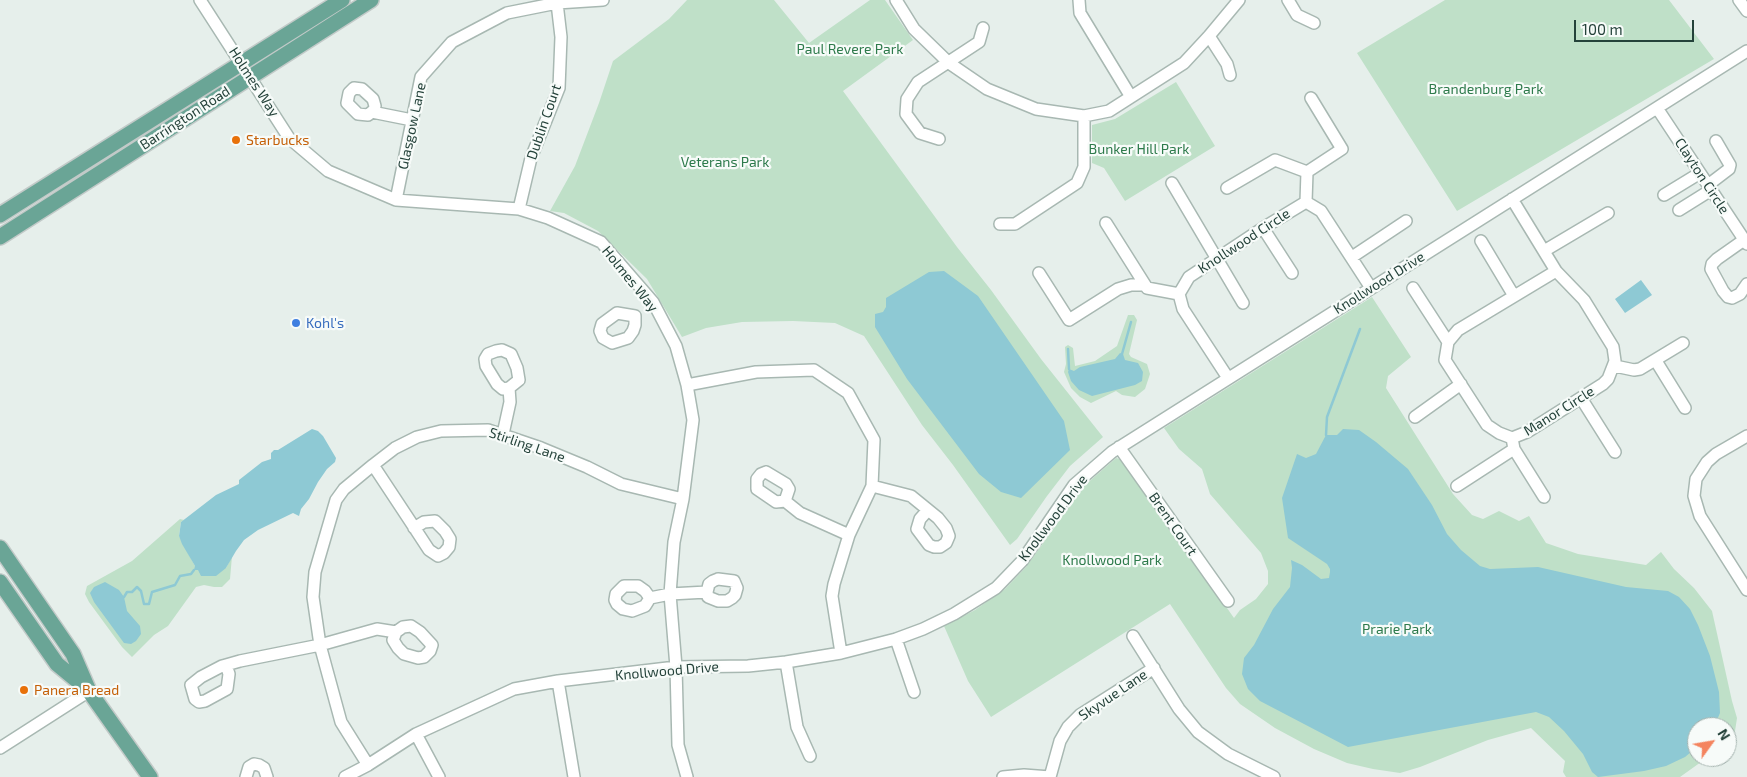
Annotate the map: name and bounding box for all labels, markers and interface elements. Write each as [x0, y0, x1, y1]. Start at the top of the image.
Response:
scale bar [1577, 10, 1697, 42]
text: 100 m [1582, 20, 1623, 38]
park label: Paul Revere Park [797, 41, 903, 57]
street label: Holmes Way [225, 44, 283, 120]
street label: Glasgow Lane [395, 81, 429, 171]
park label: Brandenburg Park [1429, 81, 1543, 97]
street label: Dublin Court [523, 82, 565, 162]
street label: Barrington Road [137, 83, 233, 153]
place label: Starbucks [246, 132, 309, 148]
marker: Starbucks [230, 134, 242, 146]
street label: Clayton Circle [1671, 135, 1733, 217]
park label: Bunker Hill Park [1089, 141, 1189, 157]
park label: Veterans Park [681, 154, 769, 170]
street label: Knollwood Circle [1195, 205, 1293, 277]
street label: Holmes Way [598, 243, 662, 315]
street label: Knollwood Drive [1330, 248, 1428, 318]
place label: Kohl's [306, 315, 344, 331]
marker: Kohl's [290, 317, 302, 329]
street label: Manor Circle [1521, 383, 1597, 439]
street label: Stirling Lane [487, 424, 567, 466]
street label: Knollwood Drive [1015, 471, 1091, 565]
street label: Brent Court [1145, 489, 1201, 559]
park label: Knollwood Park [1062, 552, 1162, 568]
park label: Prarie Park [1362, 621, 1432, 637]
street label: Knollwood Drive [614, 658, 720, 684]
street label: Skyvue Lane [1076, 666, 1150, 724]
place label: Panera Bread [34, 682, 119, 698]
marker: Panera Bread [18, 684, 30, 696]
north arrow [1687, 717, 1737, 767]
text: N [1714, 726, 1734, 743]

